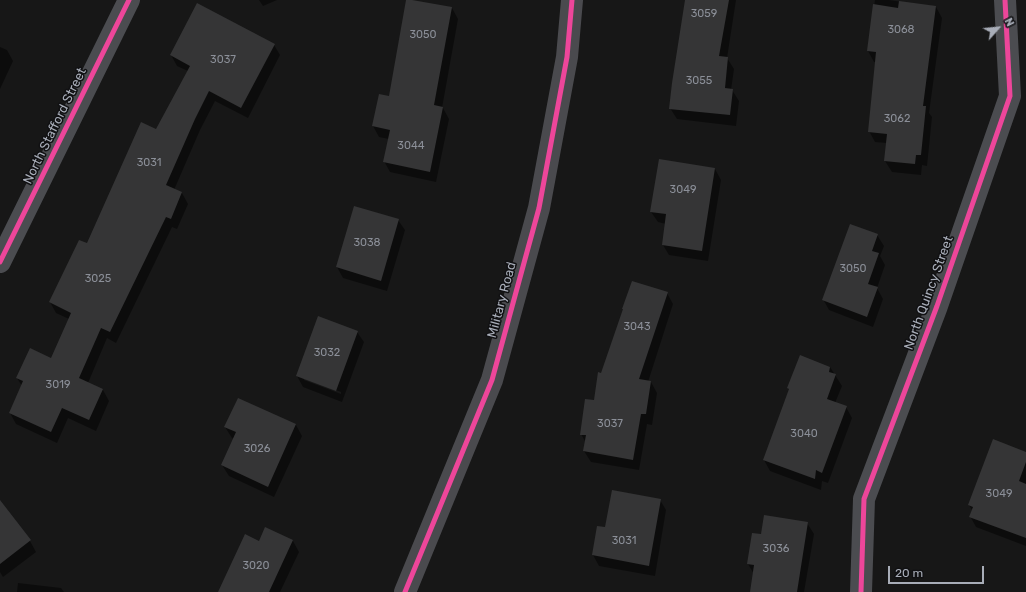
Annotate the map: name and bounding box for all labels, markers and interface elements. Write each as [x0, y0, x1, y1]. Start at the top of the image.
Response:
house number: 3059 [691, 7, 717, 21]
north arrow [978, 8, 1018, 48]
text: N [1002, 16, 1017, 29]
house number: 3068 [887, 23, 915, 37]
house number: 3050 [409, 28, 437, 42]
house number: 3037 [210, 53, 236, 67]
street label: North Stafford Street [20, 65, 90, 187]
house number: 3055 [686, 74, 712, 88]
house number: 3062 [884, 112, 910, 126]
house number: 3044 [397, 139, 425, 153]
house number: 3031 [137, 156, 161, 170]
house number: 3049 [670, 183, 696, 197]
street label: North Quincy Street [901, 234, 957, 352]
house number: 3038 [353, 236, 381, 250]
street label: Military Road [484, 260, 520, 340]
house number: 3050 [839, 262, 867, 276]
house number: 3025 [85, 272, 111, 286]
house number: 3043 [623, 320, 651, 334]
house number: 3032 [314, 346, 340, 360]
house number: 3019 [46, 378, 70, 392]
house number: 3037 [597, 417, 623, 431]
house number: 3040 [790, 427, 818, 441]
house number: 3026 [244, 442, 270, 456]
house number: 3049 [986, 487, 1012, 501]
house number: 3031 [612, 534, 636, 548]
house number: 3036 [763, 542, 789, 556]
scale bar [890, 558, 986, 584]
house number: 3020 [242, 559, 270, 573]
text: 20 m [895, 566, 923, 580]

